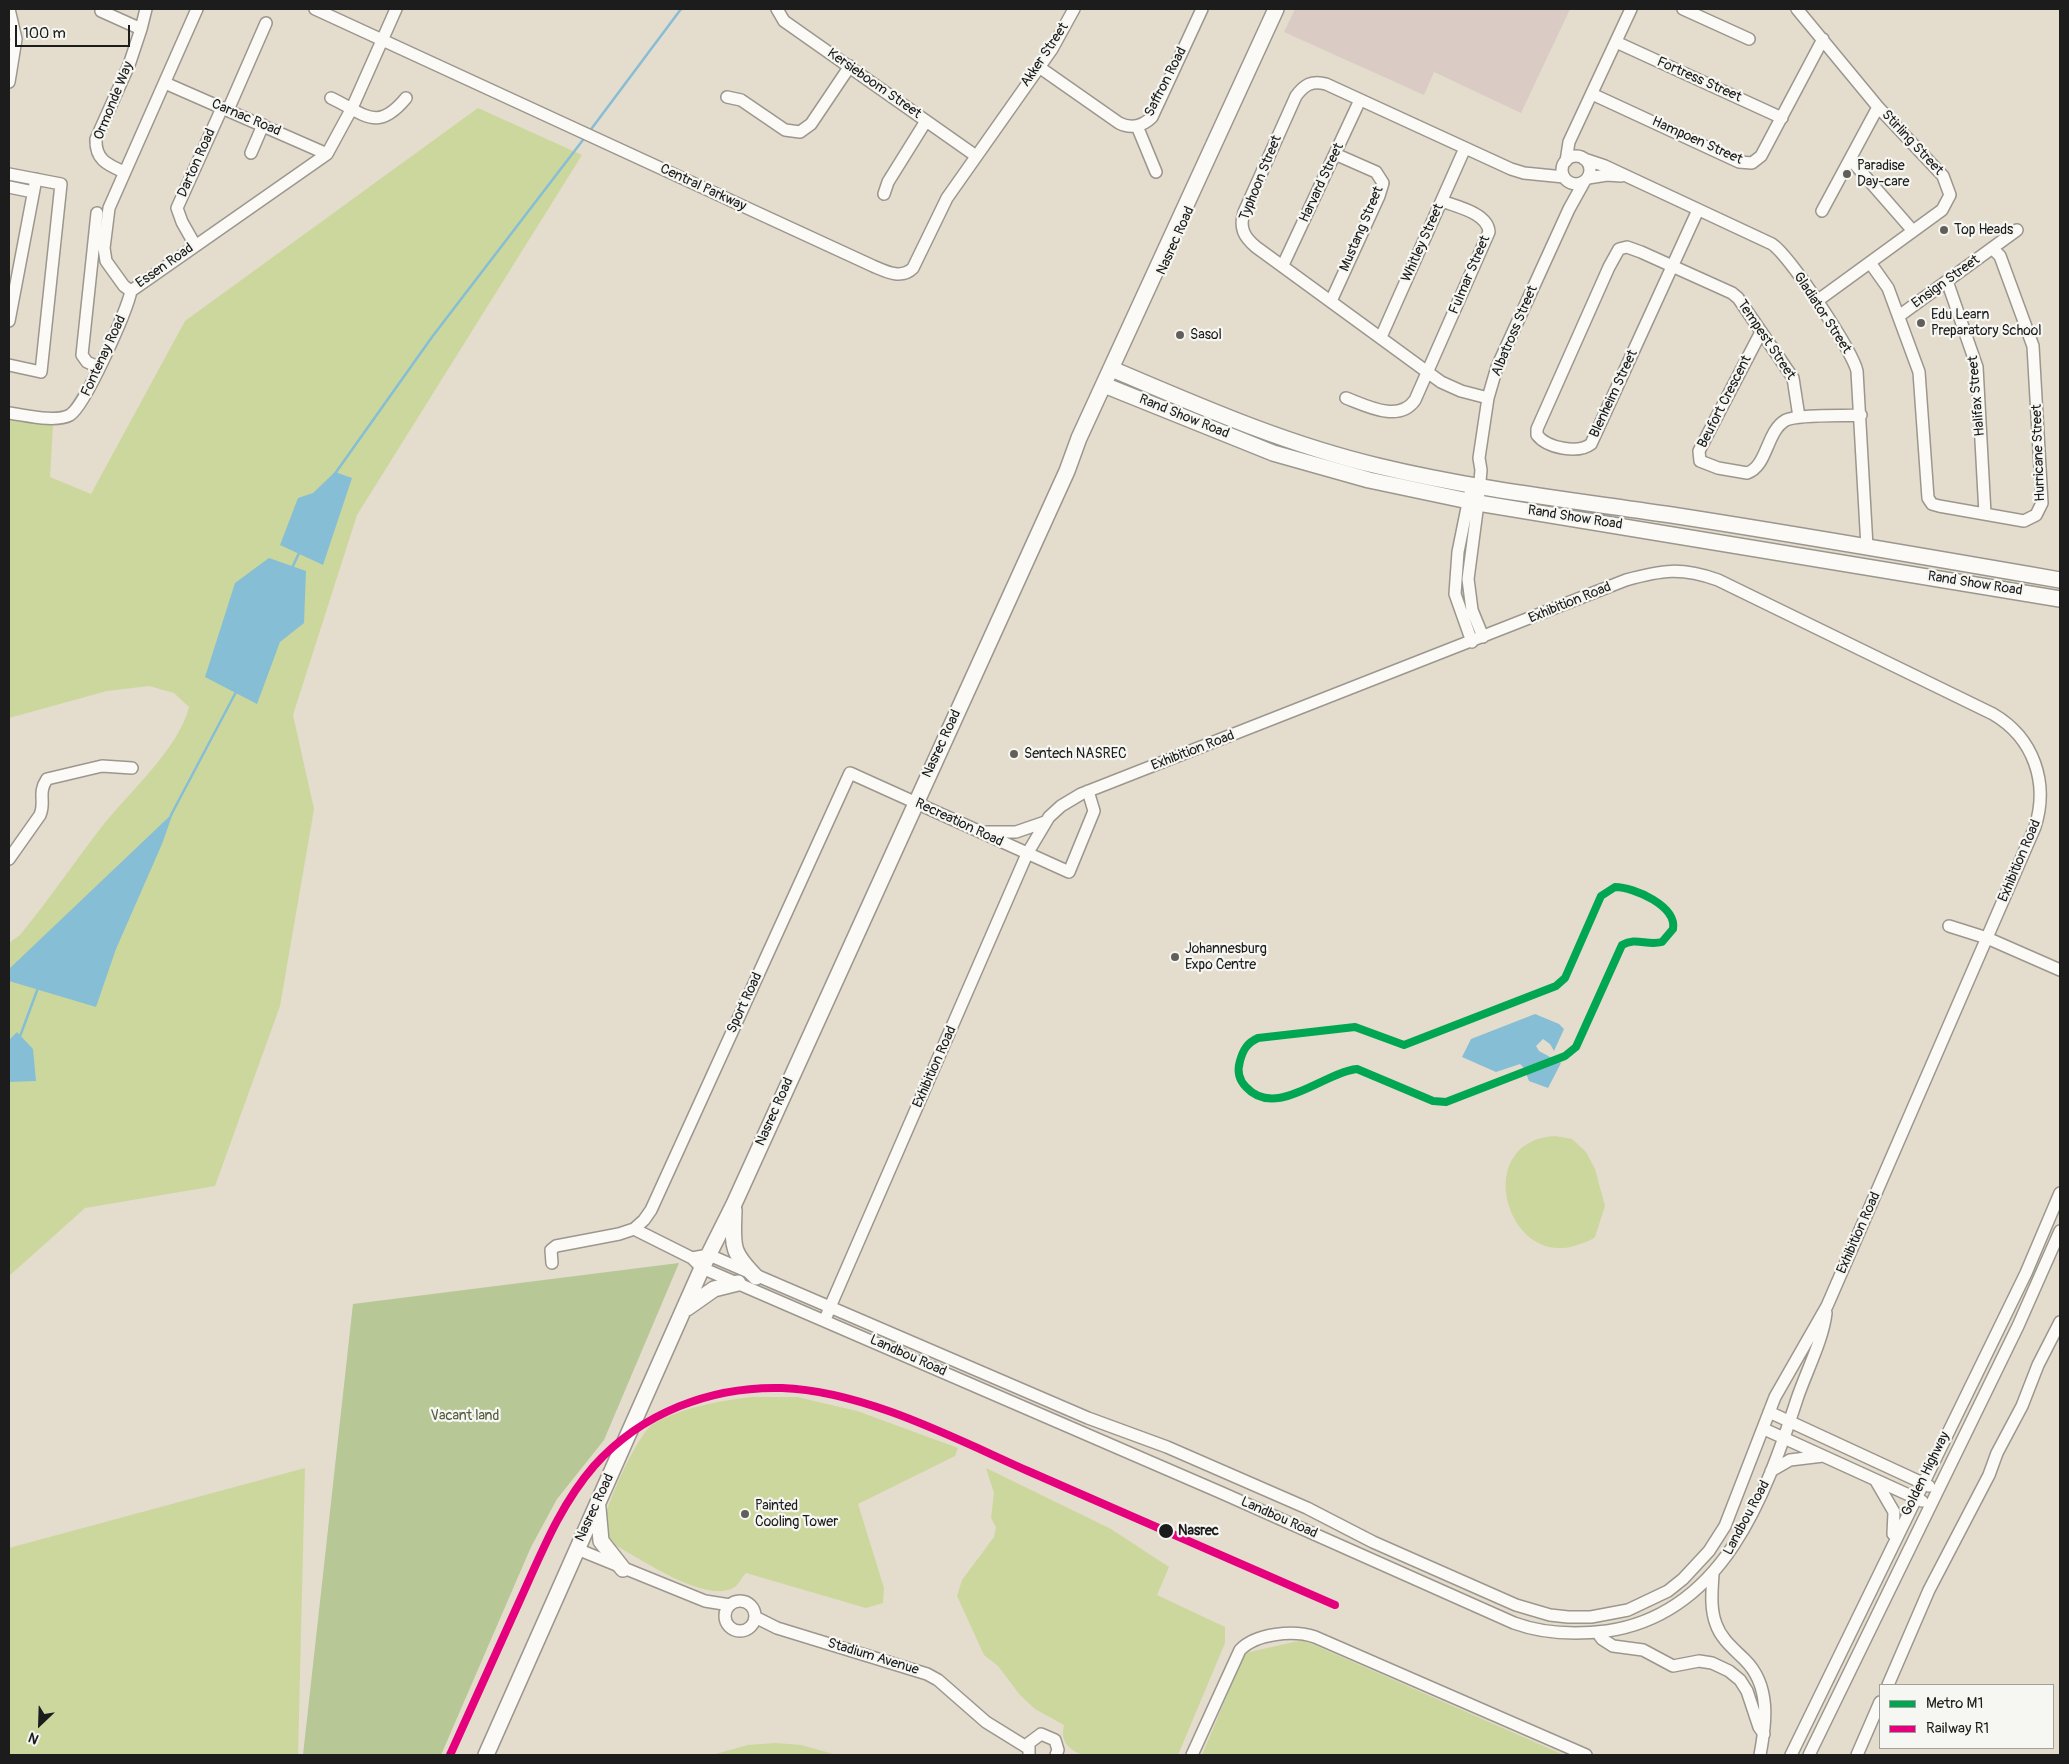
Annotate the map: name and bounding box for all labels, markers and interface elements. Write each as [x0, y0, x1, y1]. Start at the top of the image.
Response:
scale bar [18, 15, 132, 47]
street label: Akker Street [1017, 20, 1073, 90]
text: 100 m [23, 24, 66, 43]
street label: Saffron Road [1141, 44, 1191, 120]
street label: Kersieboom Street [824, 45, 924, 123]
street label: Fortress Street [1654, 54, 1744, 106]
street label: Ormonde Way [91, 59, 137, 143]
street label: Carnac Road [209, 96, 283, 140]
street label: Stirling Street [1878, 107, 1946, 179]
street label: Hampoen Street [1649, 114, 1745, 168]
street label: Darton Road [174, 126, 220, 200]
street label: Typhoon Street [1236, 133, 1286, 223]
street label: Harvard Street [1296, 141, 1348, 225]
place label: Paradise Day-care [1857, 158, 1909, 190]
street label: Central Parkway [657, 161, 749, 215]
marker: Paradise Day-care [1841, 168, 1853, 180]
street label: Mustang Street [1336, 184, 1388, 274]
street label: Whitley Street [1398, 201, 1448, 285]
street label: Nasrec Road [1153, 204, 1199, 278]
place label: Top Heads [1954, 222, 2013, 238]
marker: Top Heads [1938, 224, 1950, 236]
street label: Fulmar Street [1446, 233, 1494, 317]
street label: Essen Road [133, 240, 197, 292]
street label: Ensign Street [1909, 252, 1983, 312]
street label: Gladiator Street [1789, 269, 1855, 357]
street label: Albatross Street [1488, 283, 1542, 379]
street label: Tempest Street [1733, 297, 1799, 383]
place label: Edu Learn Preparatory School [1931, 307, 2042, 340]
street label: Fontenay Road [78, 313, 130, 399]
marker: Edu Learn Preparatory School [1915, 317, 1927, 329]
place label: Sasol [1190, 327, 1222, 343]
marker: Sasol [1174, 329, 1186, 341]
street label: Blenheim Street [1586, 347, 1642, 441]
street label: Beufort Crescent [1694, 353, 1756, 451]
street label: Halifax Street [1965, 355, 1989, 437]
street label: Rand Show Road [1137, 391, 1231, 443]
street label: Hurricane Street [2029, 404, 2049, 502]
street label: Rand Show Road [1526, 502, 1624, 534]
street label: Rand Show Road [1926, 568, 2024, 600]
street label: Exhibition Road [1526, 579, 1614, 627]
street label: Nasrec Road [919, 707, 965, 781]
street label: Exhibition Road [1149, 727, 1237, 775]
place label: Sentech NASREC [1024, 746, 1127, 762]
marker: Sentech NASREC [1008, 748, 1020, 760]
street label: Recreation Road [912, 795, 1006, 851]
street label: Exhibition Road [1995, 817, 2045, 905]
place label: Johannesburg Expo Centre [1185, 941, 1267, 974]
marker: Johannesburg Expo Centre [1169, 951, 1181, 963]
street label: Sport Road [724, 970, 766, 1036]
street label: Exhibition Road [910, 1024, 960, 1110]
street label: Nasrec Road [752, 1075, 798, 1149]
street label: Exhibition Road [1834, 1190, 1884, 1276]
street label: Landbou Road [867, 1332, 949, 1380]
park label: Vacant land [431, 1408, 499, 1424]
street label: Golden Highway [1898, 1429, 1954, 1519]
street label: Nasrec Road [572, 1471, 618, 1545]
street label: Landbou Road [1720, 1478, 1774, 1558]
street label: Landbou Road [1238, 1494, 1320, 1542]
place label: Painted Cooling Tower [755, 1498, 838, 1530]
marker: Painted Cooling Tower [739, 1508, 751, 1520]
marker: Nasrec [1157, 1522, 1175, 1540]
place label: Nasrec [1178, 1523, 1219, 1539]
street label: Stadium Avenue [825, 1635, 921, 1679]
legend [1879, 1684, 2054, 1749]
text: Metro M1 [1926, 1694, 1983, 1713]
north arrow [15, 1699, 65, 1749]
text: Railway R1 [1926, 1719, 1989, 1738]
text: N [26, 1728, 41, 1748]

